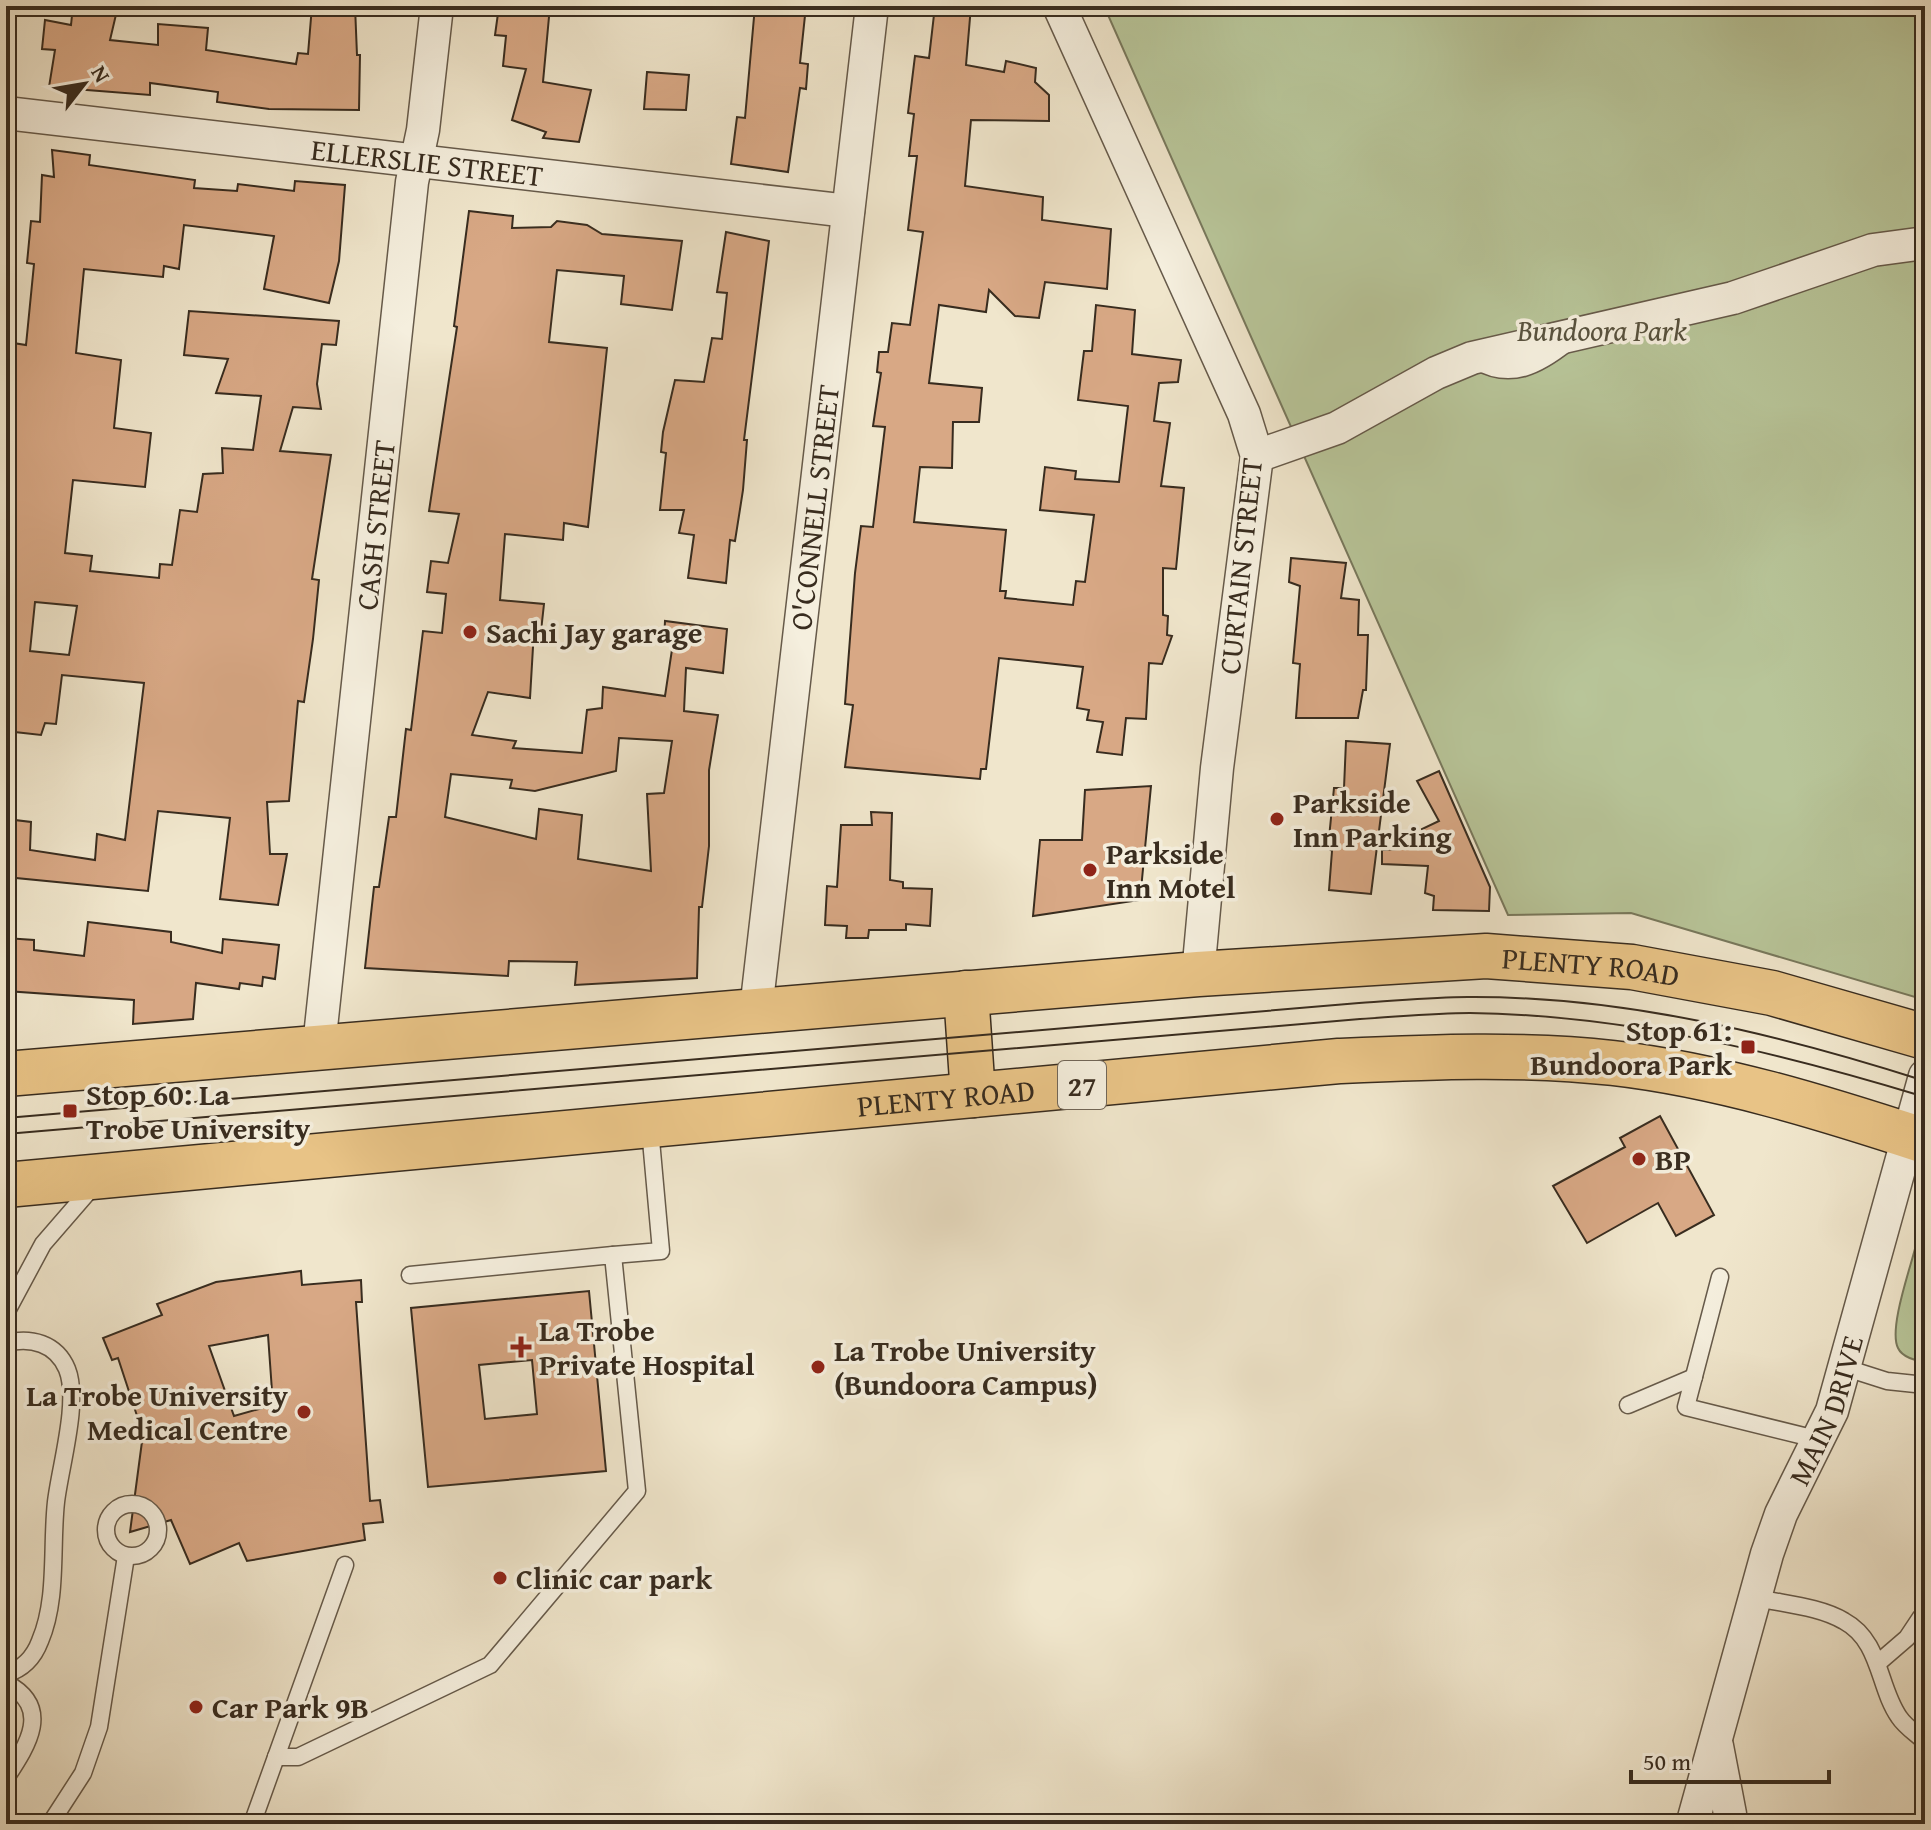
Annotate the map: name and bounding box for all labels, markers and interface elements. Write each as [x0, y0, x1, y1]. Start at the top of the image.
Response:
north arrow [44, 44, 124, 124]
text: N [84, 59, 119, 88]
street label: ELLERSLIE STREET [309, 127, 546, 197]
park label: Bundoora Park [1516, 308, 1687, 352]
street label: O'CONNELL STREET [778, 382, 850, 632]
street label: CASH STREET [344, 438, 406, 612]
street label: CURTAIN STREET [1207, 455, 1273, 676]
place label: Sachi Jay garage [486, 610, 702, 654]
marker: Sachi Jay garage [461, 623, 479, 641]
place label: Parkside Inn Parking [1293, 780, 1452, 858]
marker: Parkside Inn Parking [1268, 810, 1286, 828]
place label: Parkside Inn Motel [1106, 831, 1235, 909]
marker: Parkside Inn Motel [1081, 861, 1099, 879]
street label: PLENTY ROAD [1500, 935, 1683, 997]
place label: Stop 61: Bundoora Park [1530, 1008, 1733, 1086]
marker: Stop 61: Bundoora Park [1739, 1038, 1757, 1056]
road number: 27 [1058, 1061, 1106, 1109]
street label: PLENTY ROAD [855, 1067, 1037, 1128]
place label: Stop 60: La Trobe University [86, 1072, 311, 1150]
marker: Stop 60: La Trobe University [61, 1102, 79, 1120]
place label: BP [1655, 1137, 1691, 1181]
marker: BP [1630, 1150, 1648, 1168]
place label: La Trobe Private Hospital [539, 1308, 754, 1386]
place label: La Trobe University (Bundoora Campus) [834, 1328, 1098, 1406]
street label: MAIN DRIVE [1777, 1330, 1874, 1493]
marker: La Trobe Private Hospital [510, 1336, 532, 1358]
marker: La Trobe University (Bundoora Campus) [809, 1358, 827, 1376]
place label: La Trobe University Medical Centre [26, 1373, 289, 1451]
marker: La Trobe University Medical Centre [295, 1403, 313, 1421]
place label: Clinic car park [516, 1556, 713, 1600]
marker: Clinic car park [491, 1569, 509, 1587]
place label: Car Park 9B [212, 1685, 369, 1729]
marker: Car Park 9B [187, 1698, 205, 1716]
scale bar [1631, 1734, 1829, 1784]
text: 50 m [1643, 1744, 1691, 1779]

